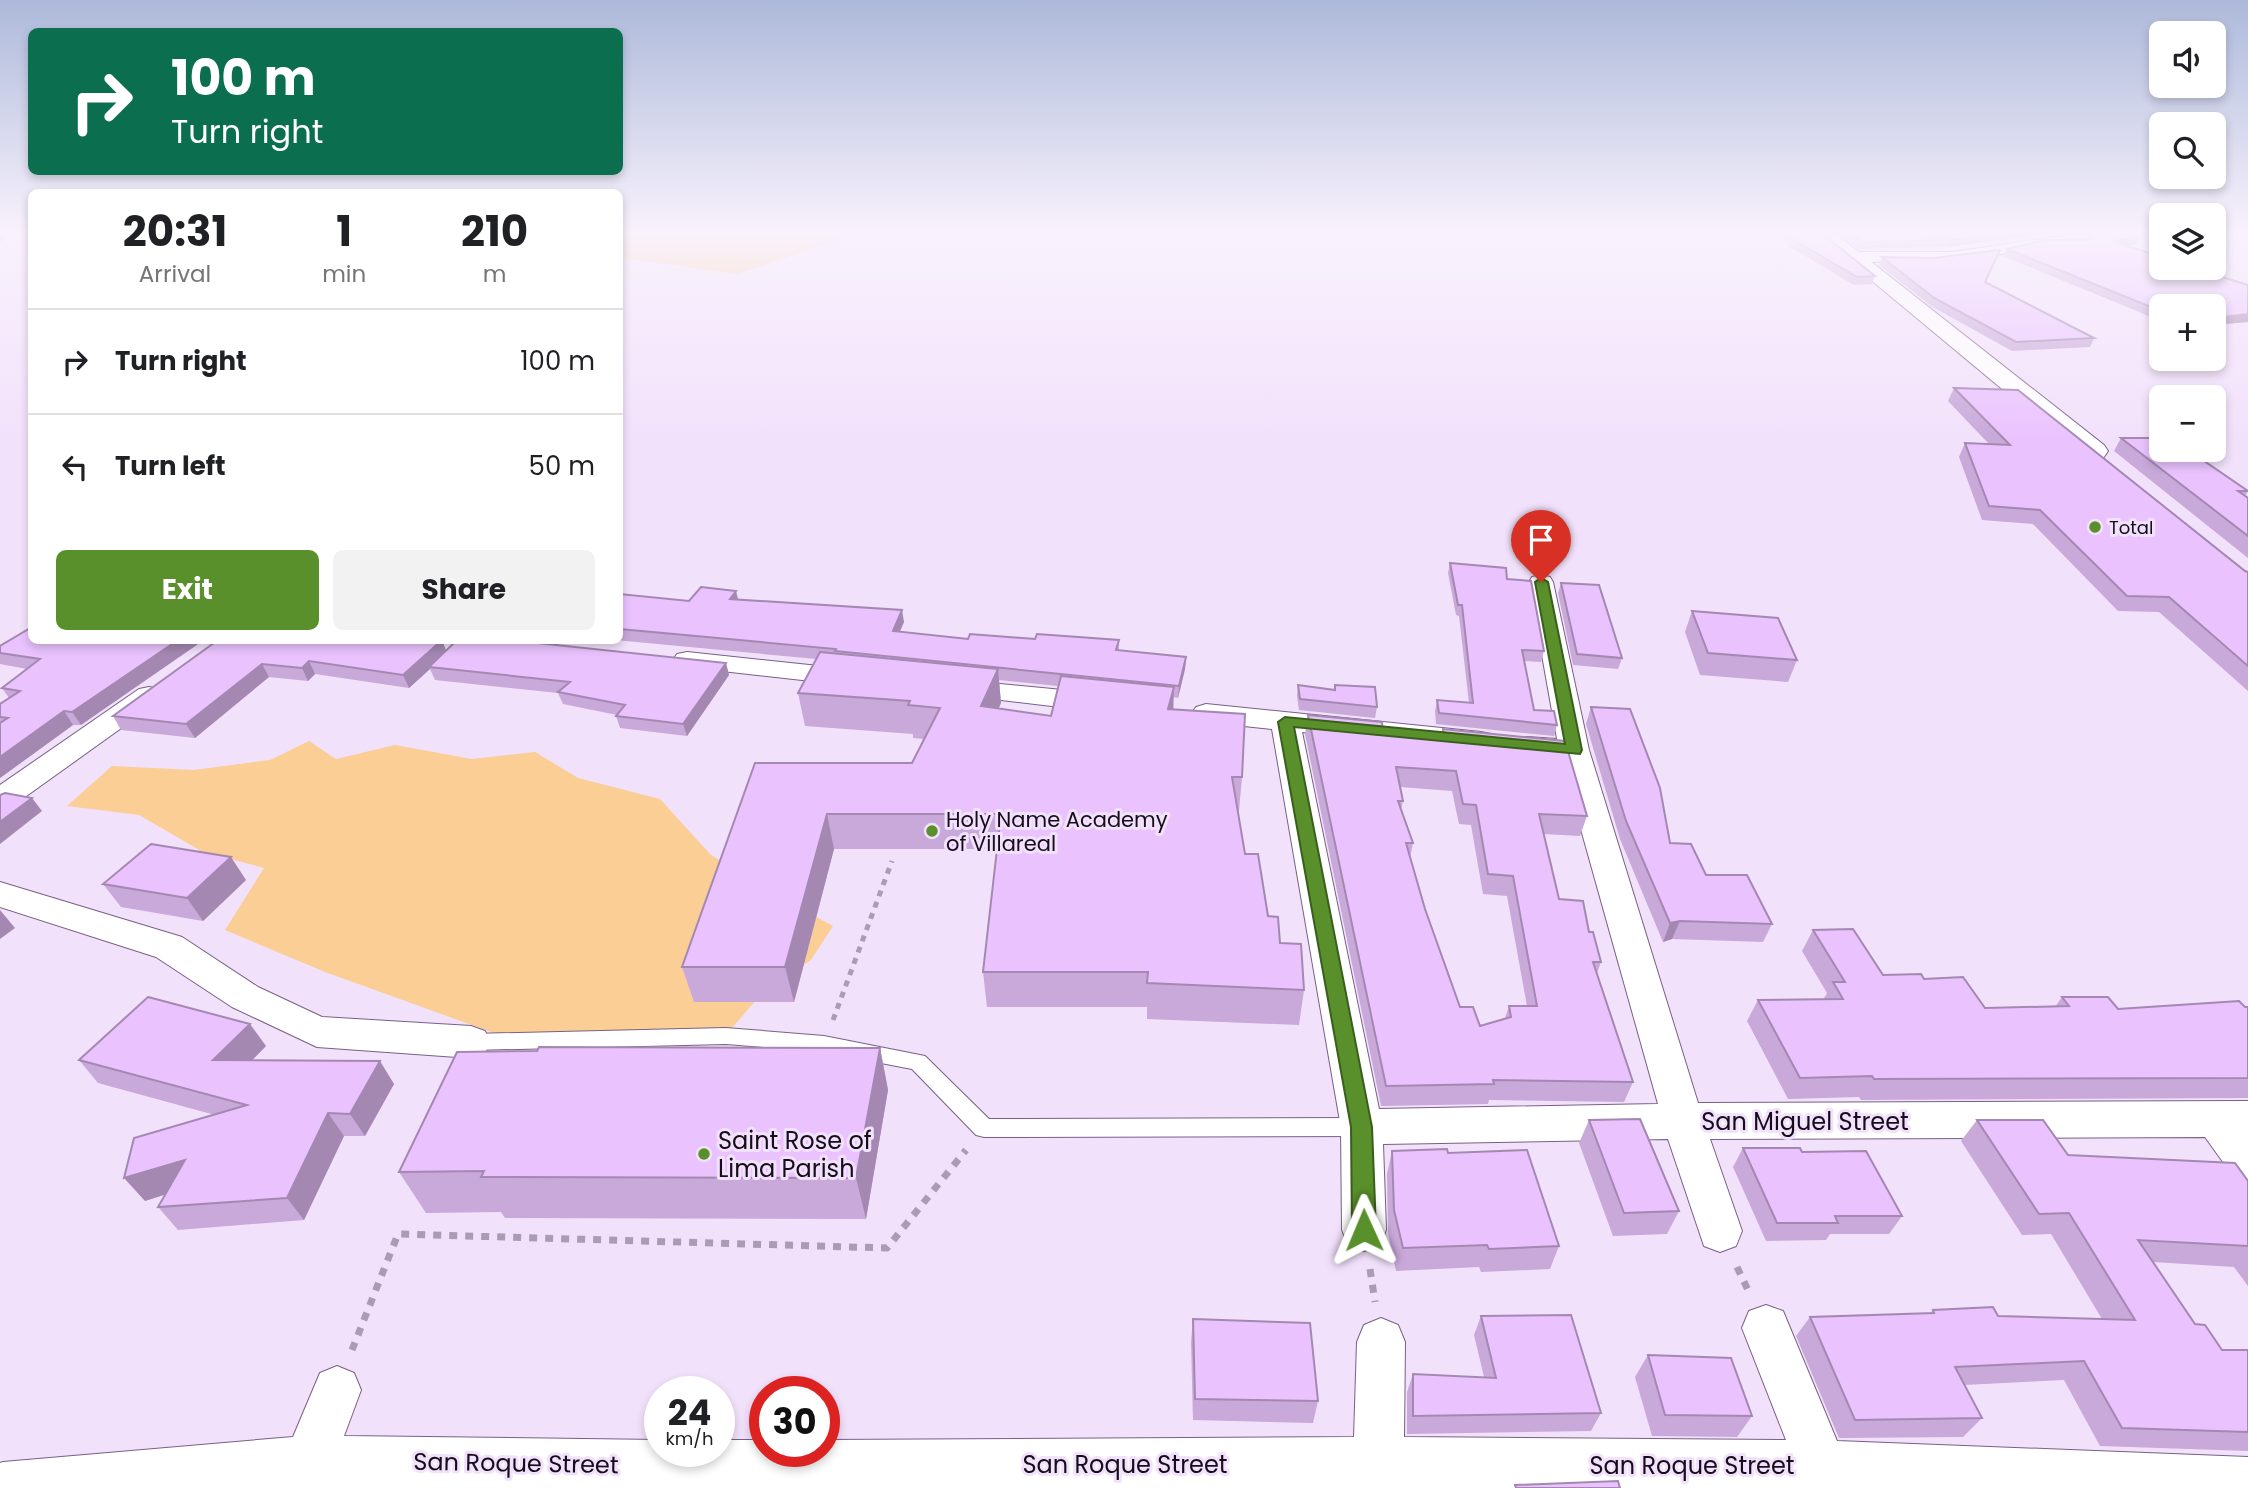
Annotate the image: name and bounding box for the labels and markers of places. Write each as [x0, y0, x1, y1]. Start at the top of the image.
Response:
pin [1511, 510, 1571, 582]
place label: Total [2109, 515, 2153, 540]
marker: Total [2087, 519, 2103, 535]
place label: Holy Name Academy of Villareal [946, 805, 1168, 858]
marker: Holy Name Academy of Villareal [924, 823, 940, 839]
place label: Saint Rose of Lima Parish [718, 1124, 872, 1185]
marker: Saint Rose of Lima Parish [696, 1146, 712, 1162]

